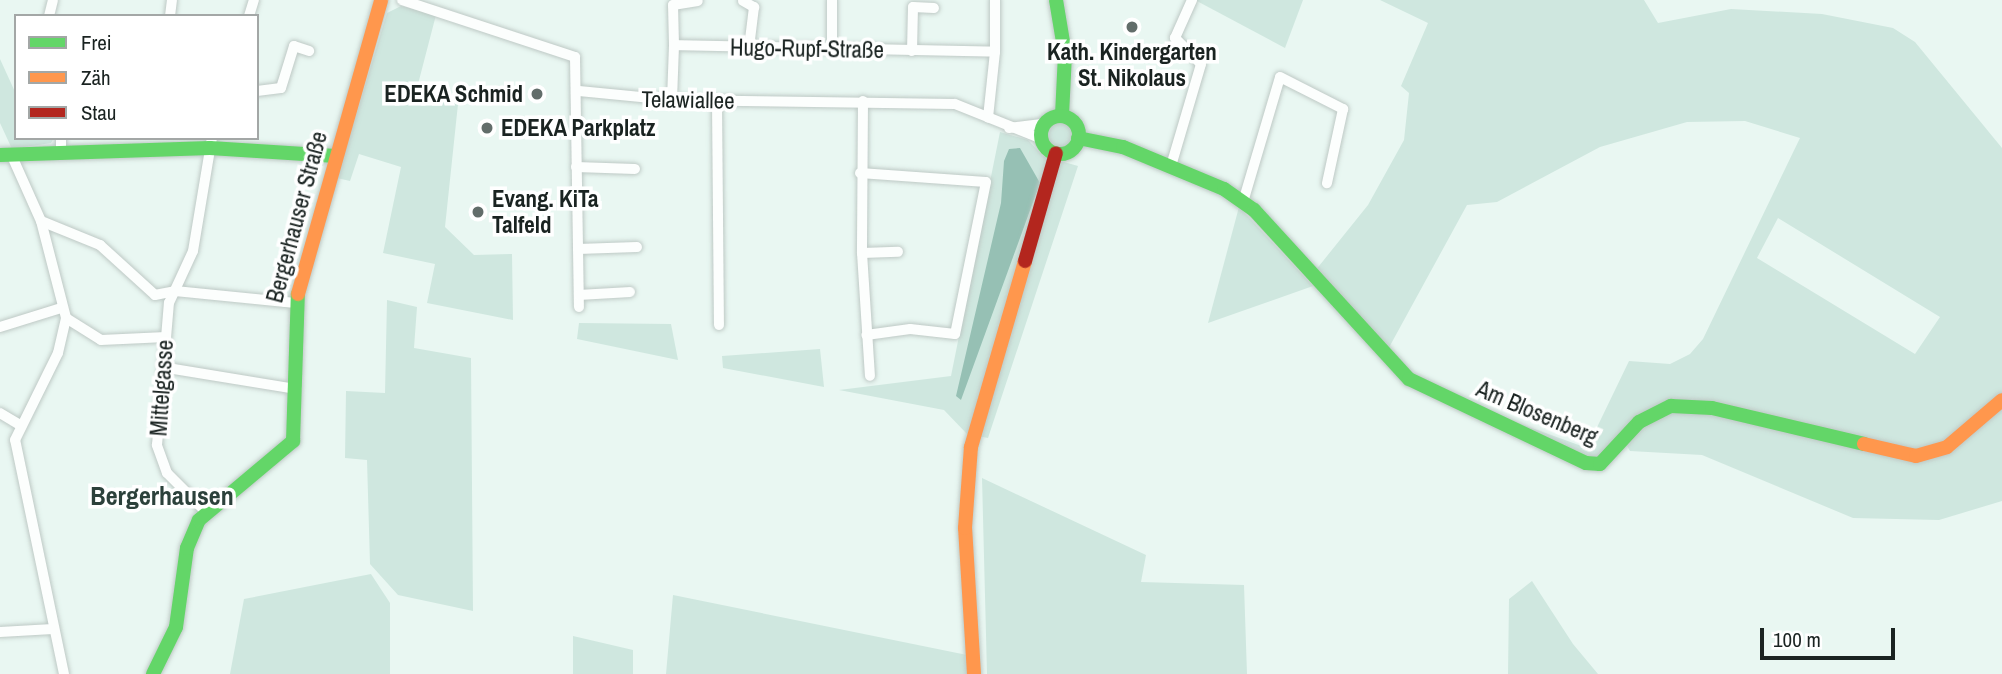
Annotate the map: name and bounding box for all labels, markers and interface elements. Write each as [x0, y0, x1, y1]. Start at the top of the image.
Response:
legend [14, 14, 259, 140]
marker: Kath. Kindergarten St. Nikolaus [1124, 19, 1140, 35]
text: Frei [81, 28, 112, 57]
street label: Hugo-Rupf-Straße [730, 34, 884, 64]
place label: Kath. Kindergarten St. Nikolaus [1047, 38, 1217, 92]
text: Zäh [81, 63, 111, 92]
place label: EDEKA Schmid [384, 80, 523, 108]
street label: Telawiallee [641, 85, 735, 115]
marker: EDEKA Schmid [529, 86, 545, 102]
text: Stau [81, 98, 116, 127]
place label: EDEKA Parkplatz [501, 114, 656, 142]
marker: EDEKA Parkplatz [479, 120, 495, 136]
street label: Bergerhauser Straße [261, 128, 333, 306]
place label: Evang. KiTa Talfeld [492, 185, 599, 239]
marker: Evang. KiTa Talfeld [470, 204, 486, 220]
street label: Mittelgasse [145, 339, 179, 437]
street label: Am Blosenberg [1472, 375, 1602, 451]
district label: Bergerhausen [90, 480, 234, 512]
scale bar [1764, 614, 1899, 658]
text: 100 m [1773, 625, 1821, 654]

